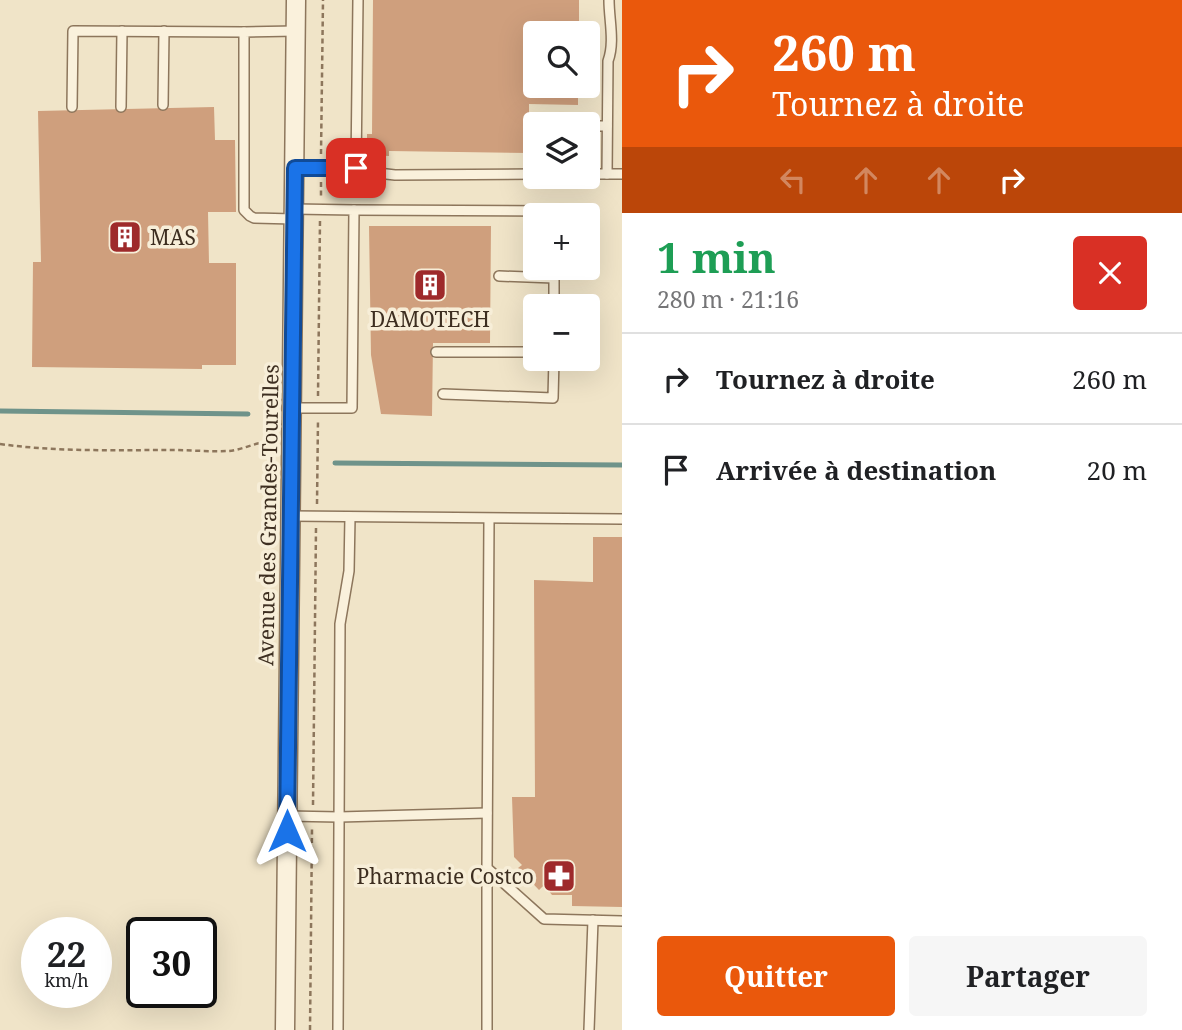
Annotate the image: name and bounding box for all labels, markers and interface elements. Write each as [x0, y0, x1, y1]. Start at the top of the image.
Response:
text: 260 m [772, 19, 916, 85]
map controls [523, 21, 600, 371]
button: search [523, 21, 600, 98]
icon: right [657, 28, 748, 119]
text: Tournez à droite [772, 82, 1024, 125]
button: layers [523, 112, 600, 189]
pin [326, 138, 386, 198]
icon: arrive [337, 149, 375, 187]
icon: left [774, 161, 812, 199]
icon: ahead [847, 161, 885, 199]
icon: ahead [920, 161, 958, 199]
icon: right [993, 161, 1031, 199]
button: + [523, 203, 600, 280]
building icon: MAS [106, 218, 144, 256]
place label: MAS [150, 223, 196, 251]
text: 1 min [657, 228, 776, 285]
button: close [1073, 236, 1147, 310]
building icon: DAMOTECH [411, 266, 449, 304]
text: 280 m · 21:16 [657, 283, 799, 315]
button: − [523, 294, 600, 371]
place label: DAMOTECH [370, 305, 490, 333]
icon: right [657, 360, 695, 398]
text: Tournez à droite [716, 361, 935, 397]
text: 260 m [1072, 361, 1147, 397]
street label: Avenue des Grandes-Tourelles [251, 364, 285, 666]
icon: arrive [657, 451, 695, 489]
text: Arrivée à destination [716, 452, 996, 488]
text: 20 m [1087, 452, 1147, 488]
position arrow [250, 794, 324, 868]
pharmacy icon: Pharmacie Costco [540, 857, 578, 895]
place label: Pharmacie Costco [357, 862, 534, 890]
speed limit sign: 30 [126, 917, 217, 1008]
text: 22 [47, 930, 86, 977]
button: Quitter [657, 936, 895, 1016]
button: Partager [909, 936, 1147, 1016]
text: km/h [44, 968, 89, 992]

